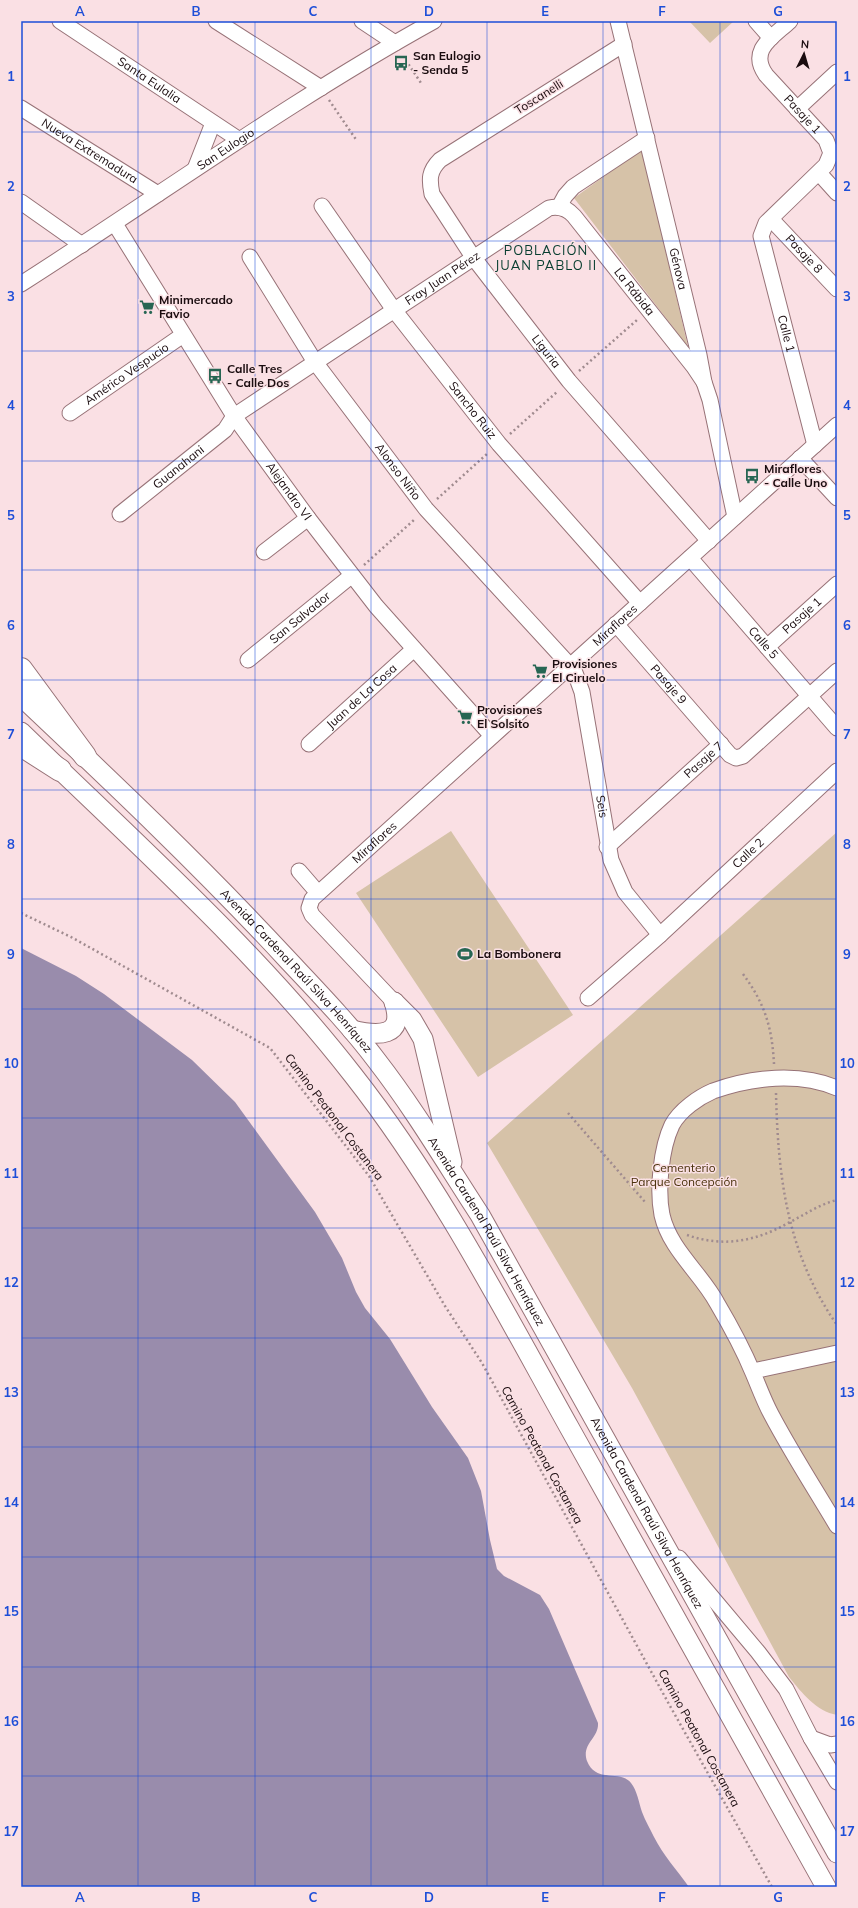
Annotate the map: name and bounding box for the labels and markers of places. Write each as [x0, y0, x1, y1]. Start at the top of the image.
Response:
place label: San Eulogio - Senda 5 [413, 48, 481, 77]
bus stop icon: San Eulogio - Senda 5 [392, 54, 410, 72]
place label: Minimercado Favio [159, 292, 233, 321]
supermarket icon: Minimercado Favio [138, 298, 156, 316]
place label: Calle Tres - Calle Dos [227, 361, 289, 390]
bus stop icon: Calle Tres - Calle Dos [206, 367, 224, 385]
place label: Miraflores - Calle Uno [764, 461, 827, 490]
bus stop icon: Miraflores - Calle Uno [743, 467, 761, 485]
place label: Provisiones El Ciruelo [552, 656, 617, 685]
supermarket icon: Provisiones El Ciruelo [531, 662, 549, 680]
place label: Provisiones El Solsito [477, 702, 542, 731]
supermarket icon: Provisiones El Solsito [456, 708, 474, 726]
sports icon: La Bombonera [456, 945, 474, 963]
place label: La Bombonera [477, 946, 561, 961]

